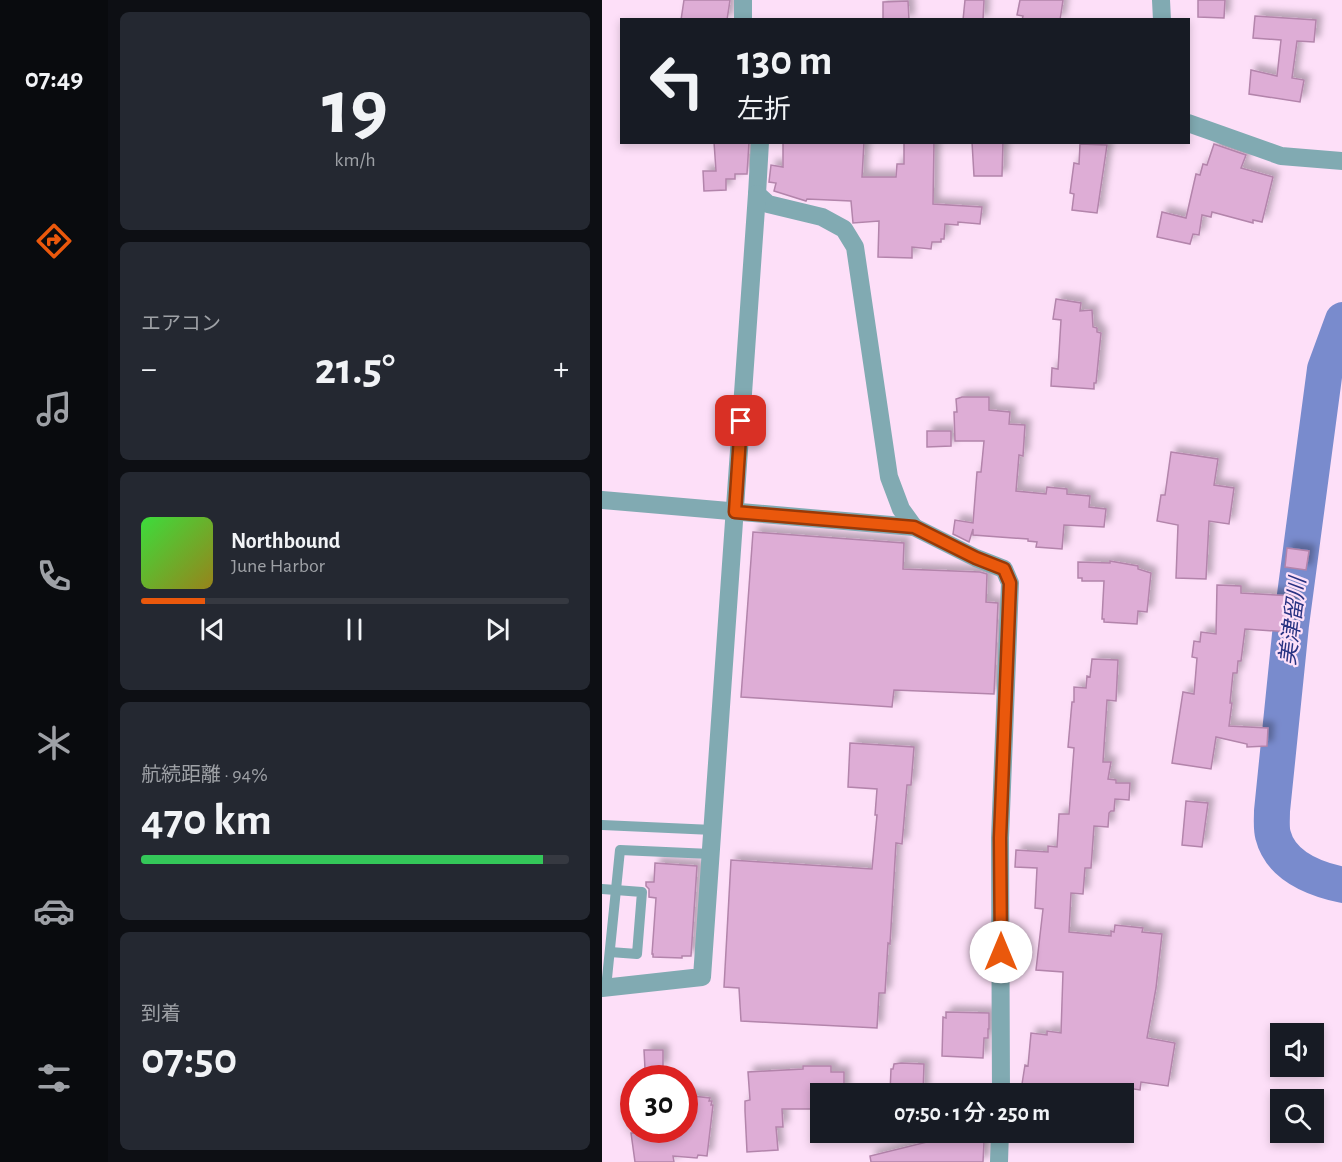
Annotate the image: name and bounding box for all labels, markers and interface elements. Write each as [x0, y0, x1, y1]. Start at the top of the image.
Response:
text: 130 m [737, 40, 832, 82]
icon: left [638, 42, 716, 120]
text: 07:49 [25, 65, 83, 92]
text: 19 [322, 70, 388, 148]
text: 左折 [737, 96, 791, 123]
text: km/h [334, 150, 376, 170]
icon: directions [33, 220, 75, 262]
text: エアコン [141, 314, 221, 334]
text: 21.5° [315, 347, 395, 392]
text: − [141, 353, 157, 386]
text: + [553, 353, 569, 386]
icon: music [33, 388, 75, 430]
pin [715, 395, 766, 446]
icon: arrive [724, 404, 757, 437]
text: Northbound [231, 530, 340, 552]
icon: phone [33, 555, 75, 597]
text: June Harbor [231, 556, 325, 576]
water label: 美津留川 [1276, 574, 1310, 666]
icon: previous [196, 613, 229, 646]
icon: pause [338, 613, 371, 646]
icon: next [481, 613, 514, 646]
icon: climate [33, 722, 75, 764]
text: 航続距離 · 94% [141, 765, 268, 785]
text: 470 km [141, 798, 272, 843]
icon: car [33, 890, 75, 932]
position arrow [969, 920, 1033, 984]
text: 到着 [141, 1004, 181, 1024]
map controls [1270, 1023, 1324, 1143]
button: sound [1270, 1023, 1324, 1077]
text: 07:50 [141, 1037, 237, 1082]
icon: filters [33, 1057, 75, 1099]
speed limit sign: 30 [620, 1065, 698, 1143]
button: search [1270, 1089, 1324, 1143]
text: 07:50 · 1 分 · 250 m [894, 1102, 1050, 1124]

